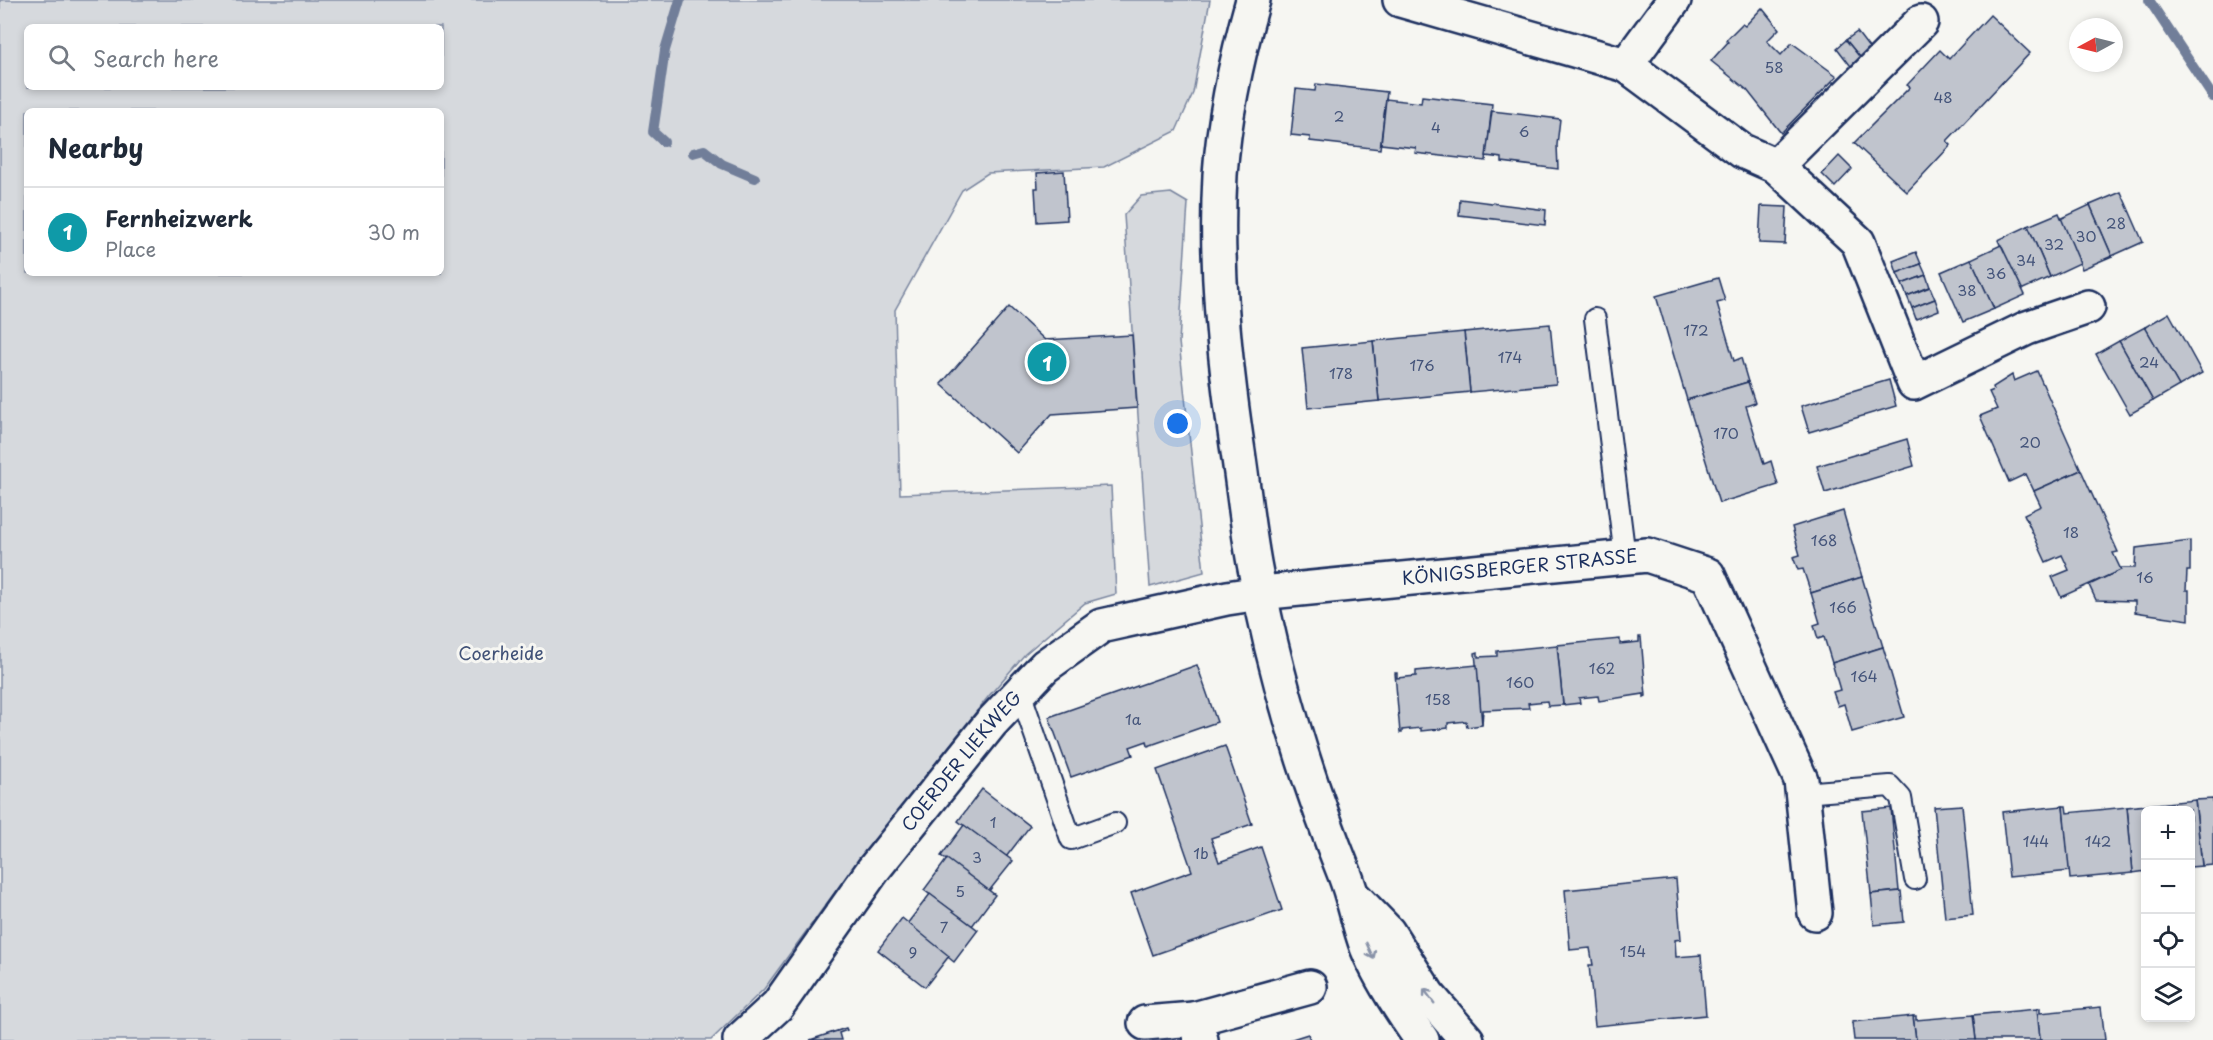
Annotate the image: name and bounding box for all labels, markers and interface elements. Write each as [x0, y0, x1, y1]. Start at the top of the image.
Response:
north arrow [2069, 18, 2123, 72]
search box [24, 24, 444, 90]
icon: search [45, 41, 78, 74]
text: Search here [93, 41, 219, 74]
house number: 58 [1764, 55, 1784, 78]
house number: 48 [1933, 85, 1953, 108]
house number: 2 [1334, 104, 1344, 127]
house number: 4 [1431, 115, 1441, 138]
house number: 6 [1519, 119, 1529, 142]
text: Nearby [48, 128, 143, 167]
text: Fernheizwerk [105, 201, 253, 234]
house number: 28 [2106, 211, 2126, 234]
text: 1 [63, 217, 72, 247]
text: 30 m [367, 217, 420, 247]
house number: 30 [2076, 224, 2096, 247]
house number: 32 [2044, 232, 2064, 255]
text: Place [105, 234, 156, 264]
house number: 34 [2016, 248, 2036, 271]
house number: 36 [1986, 261, 2006, 284]
house number: 38 [1957, 278, 1977, 301]
house number: 172 [1683, 318, 1709, 341]
pin: 1 [1028, 340, 1066, 385]
house number: 174 [1498, 345, 1522, 368]
house number: 24 [2139, 350, 2159, 373]
house number: 176 [1409, 353, 1435, 376]
house number: 178 [1329, 361, 1353, 384]
your location [1163, 409, 1192, 438]
house number: 170 [1713, 421, 1739, 444]
house number: 20 [2019, 430, 2041, 453]
house number: 18 [2063, 520, 2079, 543]
house number: 168 [1811, 528, 1837, 551]
street label: KÖNIGSBERGER STRASSE [1401, 541, 1639, 591]
house number: 16 [2136, 565, 2154, 588]
house number: 166 [1829, 595, 1857, 618]
park label: Coerheide [458, 639, 544, 666]
house number: 162 [1589, 656, 1615, 679]
house number: 164 [1850, 664, 1878, 687]
house number: 160 [1506, 670, 1534, 693]
street label: COERDER LIEKWEG [894, 684, 1027, 837]
house number: 158 [1425, 687, 1451, 710]
house number: 1a [1125, 707, 1142, 730]
map controls [2141, 806, 2195, 1022]
button: + [2141, 806, 2195, 860]
house number: 1 [990, 810, 996, 833]
house number: 144 [2023, 829, 2049, 852]
house number: 142 [2085, 829, 2111, 852]
house number: 1b [1193, 841, 1209, 864]
house number: 3 [972, 845, 982, 868]
button: − [2141, 860, 2195, 914]
house number: 5 [955, 879, 965, 902]
button: locate [2141, 914, 2195, 968]
house number: 7 [940, 915, 949, 938]
house number: 154 [1620, 939, 1646, 962]
house number: 9 [909, 940, 917, 963]
one-way arrow [1365, 942, 1376, 960]
button: layers [2141, 968, 2195, 1022]
one-way arrow [1423, 988, 1435, 1004]

